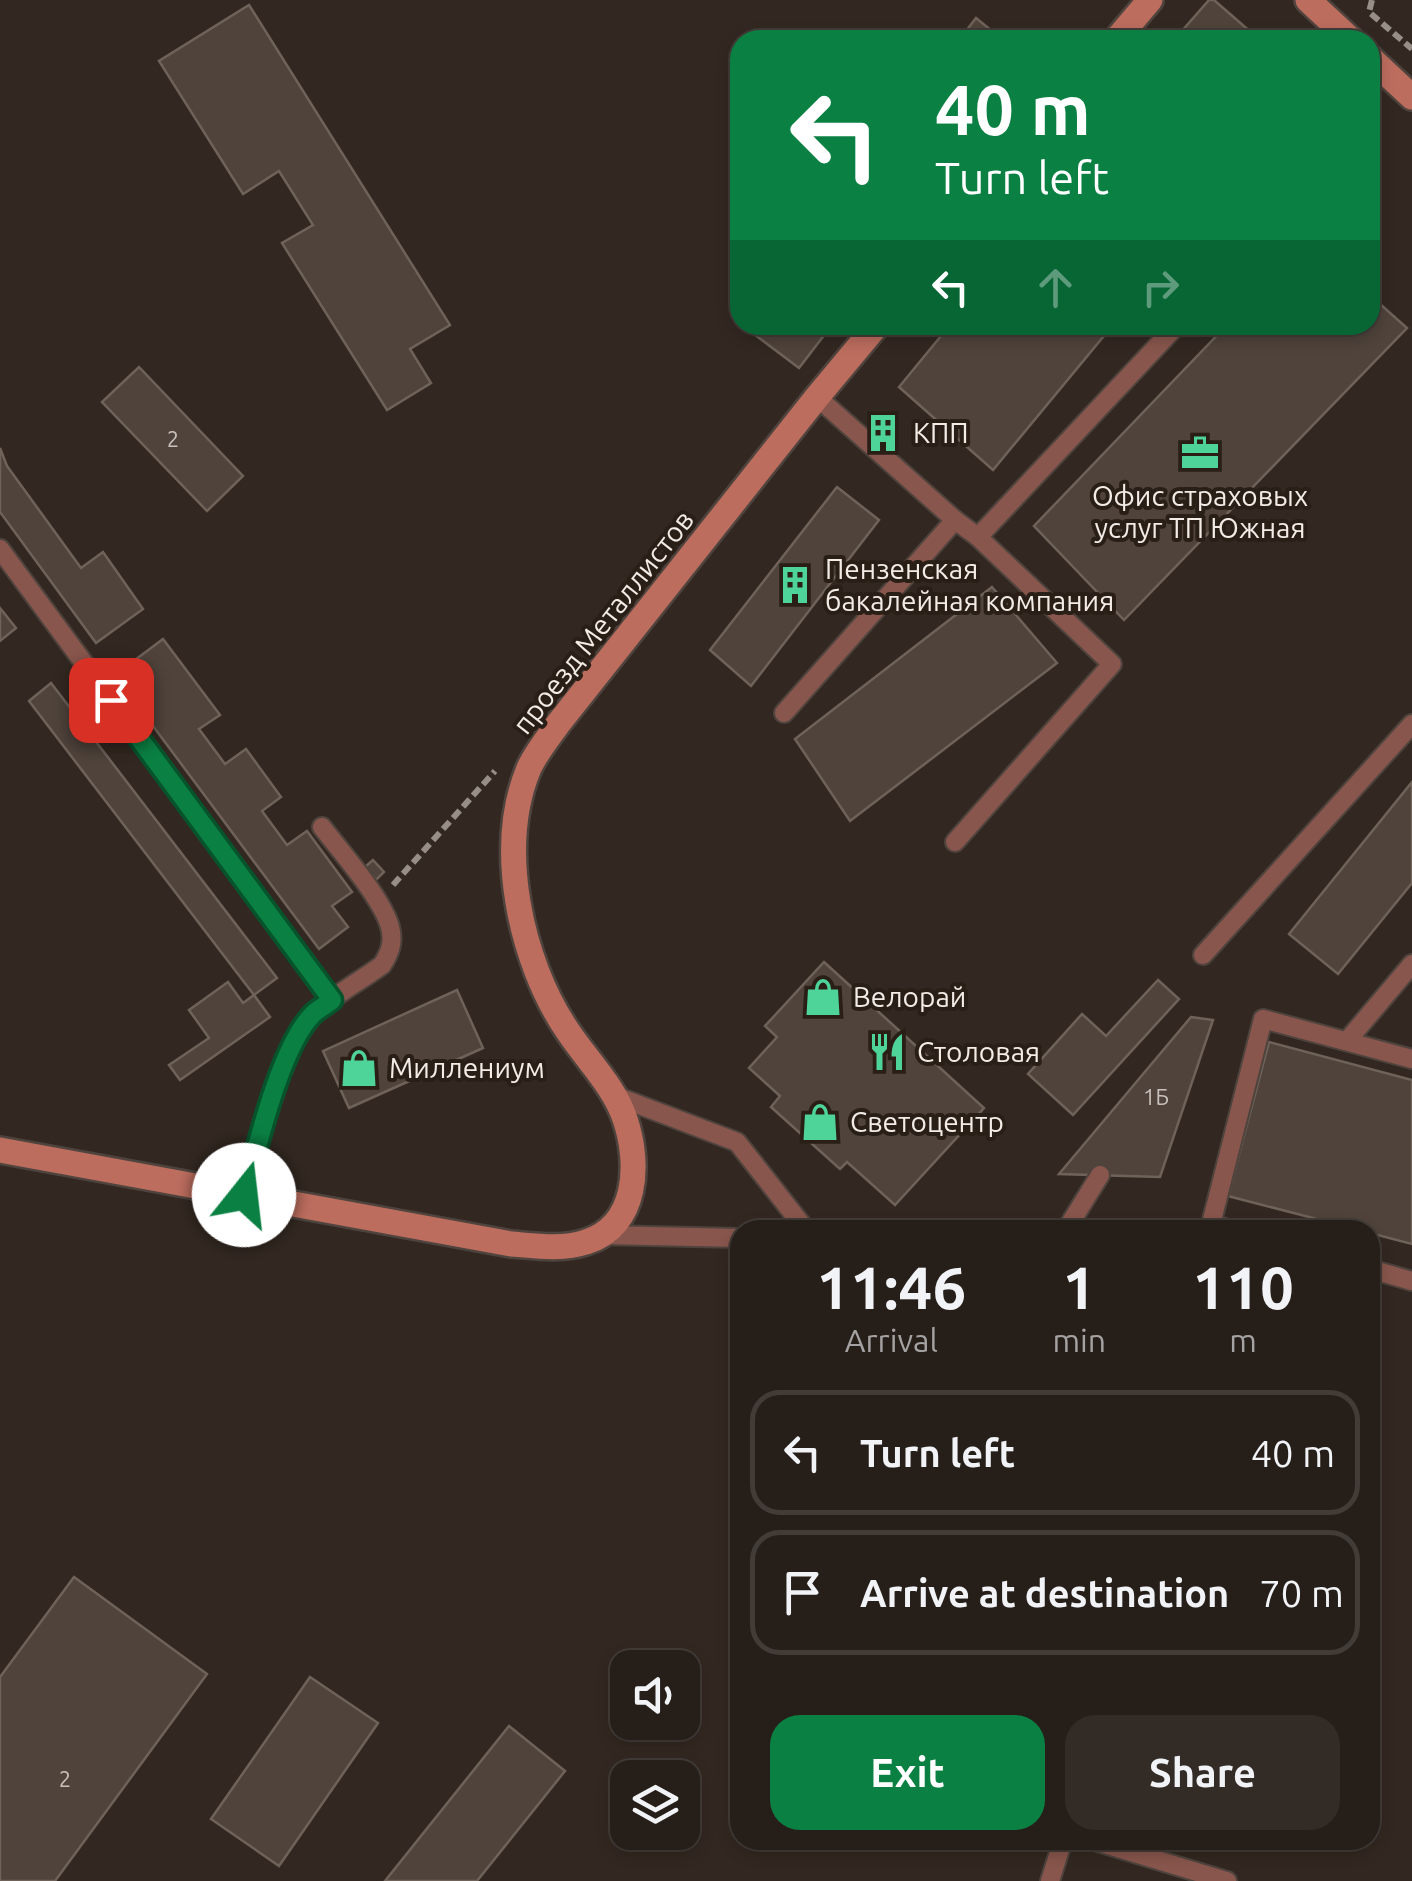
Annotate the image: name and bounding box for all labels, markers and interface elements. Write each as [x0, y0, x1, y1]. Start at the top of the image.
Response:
icon: left [770, 70, 900, 200]
text: 40 m [935, 70, 1091, 148]
text: Turn left [935, 152, 1109, 203]
icon: left [923, 260, 978, 315]
icon: ahead [1028, 260, 1083, 315]
icon: right [1133, 260, 1188, 315]
building icon: КПП [862, 412, 904, 454]
place label: КПП [913, 417, 969, 448]
house number: 2 [167, 426, 179, 451]
office icon: Офис страховых услуг ТП Южная [1179, 432, 1221, 474]
place label: Офис страховых услуг ТП Южная [1092, 480, 1308, 543]
street label: проезд Металлистов [506, 504, 699, 739]
place label: Пензенская бакалейная компания [825, 553, 1114, 616]
building icon: Пензенская бакалейная компания [774, 564, 816, 606]
pin [69, 658, 154, 743]
icon: arrive [84, 673, 139, 728]
shop icon: Велорай [802, 976, 844, 1018]
place label: Велорай [853, 981, 966, 1012]
restaurant icon: Столовая [866, 1031, 908, 1073]
place label: Столовая [917, 1036, 1040, 1067]
shop icon: Миллениум [338, 1047, 380, 1089]
place label: Миллениум [389, 1052, 545, 1083]
house number: 1Б [1143, 1084, 1169, 1109]
shop icon: Светоцентр [799, 1101, 841, 1143]
place label: Светоцентр [850, 1106, 1004, 1137]
position arrow [192, 1143, 296, 1247]
text: 11:46 [816, 1253, 966, 1320]
text: 1 [1062, 1253, 1096, 1320]
text: 110 [1192, 1253, 1294, 1320]
text: Arrival [845, 1322, 938, 1358]
text: min [1052, 1322, 1106, 1358]
text: m [1229, 1322, 1257, 1358]
icon: left [775, 1425, 830, 1480]
text: Turn left [860, 1432, 1015, 1474]
text: 40 m [1251, 1432, 1335, 1474]
icon: arrive [775, 1565, 830, 1620]
text: Arrive at destination [860, 1572, 1229, 1614]
text: 70 m [1259, 1572, 1344, 1614]
map controls [610, 1650, 700, 1850]
button: sound [610, 1650, 700, 1740]
button: Exit [770, 1715, 1045, 1830]
button: Share [1065, 1715, 1340, 1830]
button: layers [610, 1760, 700, 1850]
house number: 2 [59, 1766, 71, 1791]

